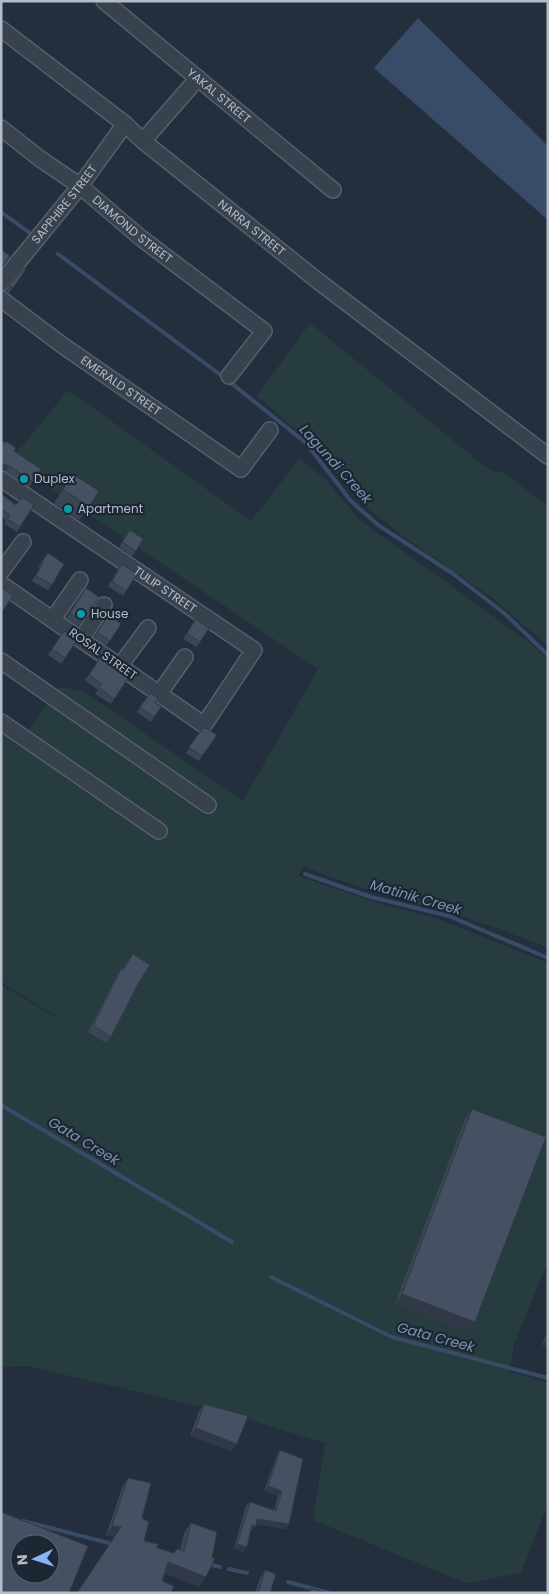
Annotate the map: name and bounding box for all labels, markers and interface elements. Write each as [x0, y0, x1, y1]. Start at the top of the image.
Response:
street label: YAKAL STREET [184, 64, 255, 127]
street label: SAPPHIRE STREET [27, 161, 101, 247]
street label: DIAMOND STREET [89, 191, 177, 267]
street label: NARRA STREET [215, 195, 290, 260]
street label: EMERALD STREET [77, 351, 165, 420]
water label: Lagundi Creek [295, 420, 378, 509]
place label: Duplex [34, 470, 75, 487]
marker: Duplex [18, 473, 30, 485]
place label: Apartment [78, 500, 143, 517]
marker: Apartment [62, 503, 74, 515]
street label: TULIP STREET [130, 562, 201, 617]
place label: House [91, 605, 128, 622]
marker: House [75, 608, 87, 620]
street label: ROSAL STREET [66, 624, 141, 684]
water label: Matinik Creek [368, 874, 465, 920]
water label: Gata Creek [45, 1112, 124, 1170]
water label: Gata Creek [395, 1317, 478, 1357]
north arrow [10, 1534, 60, 1584]
text: N [12, 1554, 32, 1566]

